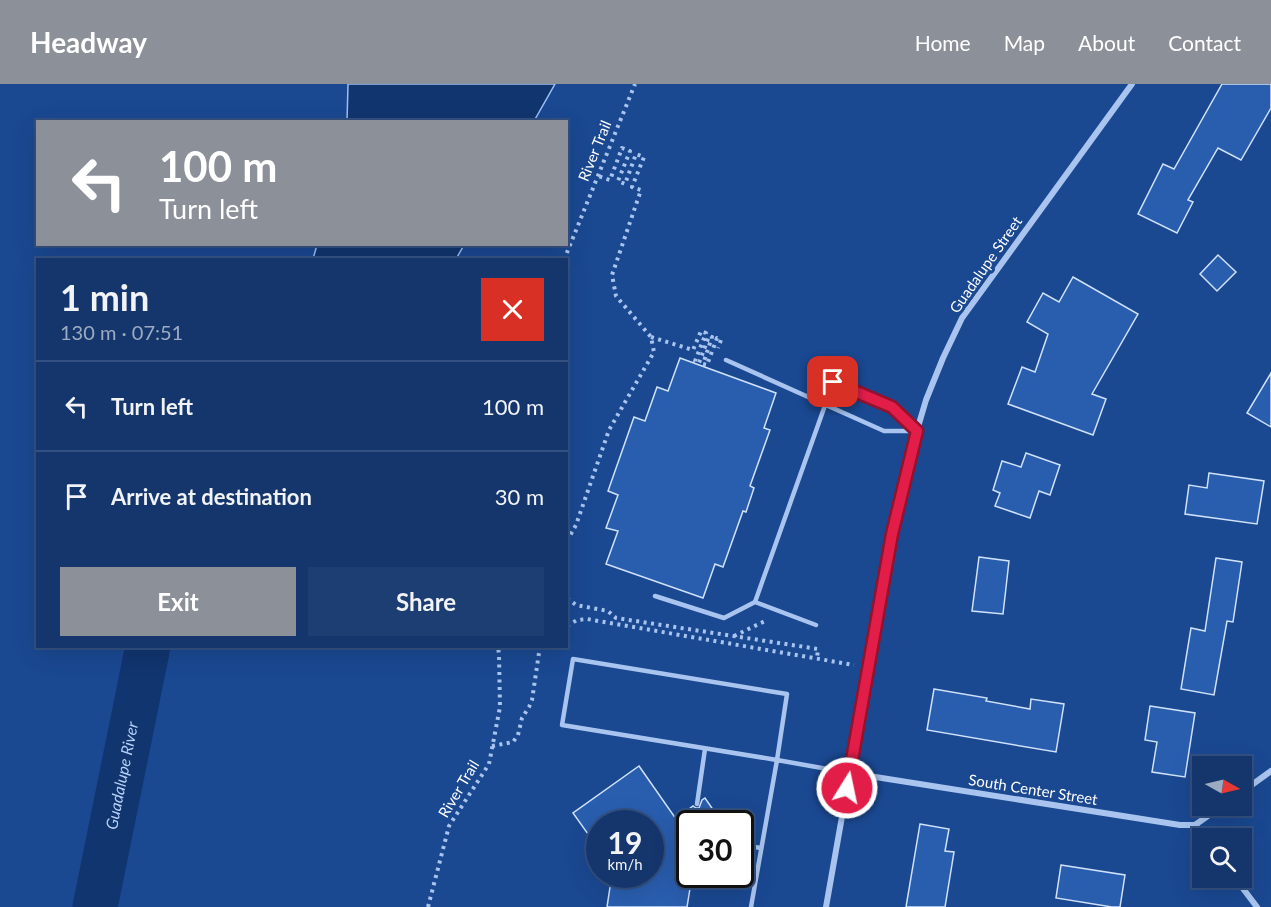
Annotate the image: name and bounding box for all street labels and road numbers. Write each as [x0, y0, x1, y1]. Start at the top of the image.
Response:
street label: River Trail [574, 118, 614, 184]
street label: Guadalupe Street [945, 212, 1026, 316]
street label: River Trail [434, 756, 482, 821]
street label: South Center Street [967, 770, 1100, 808]

